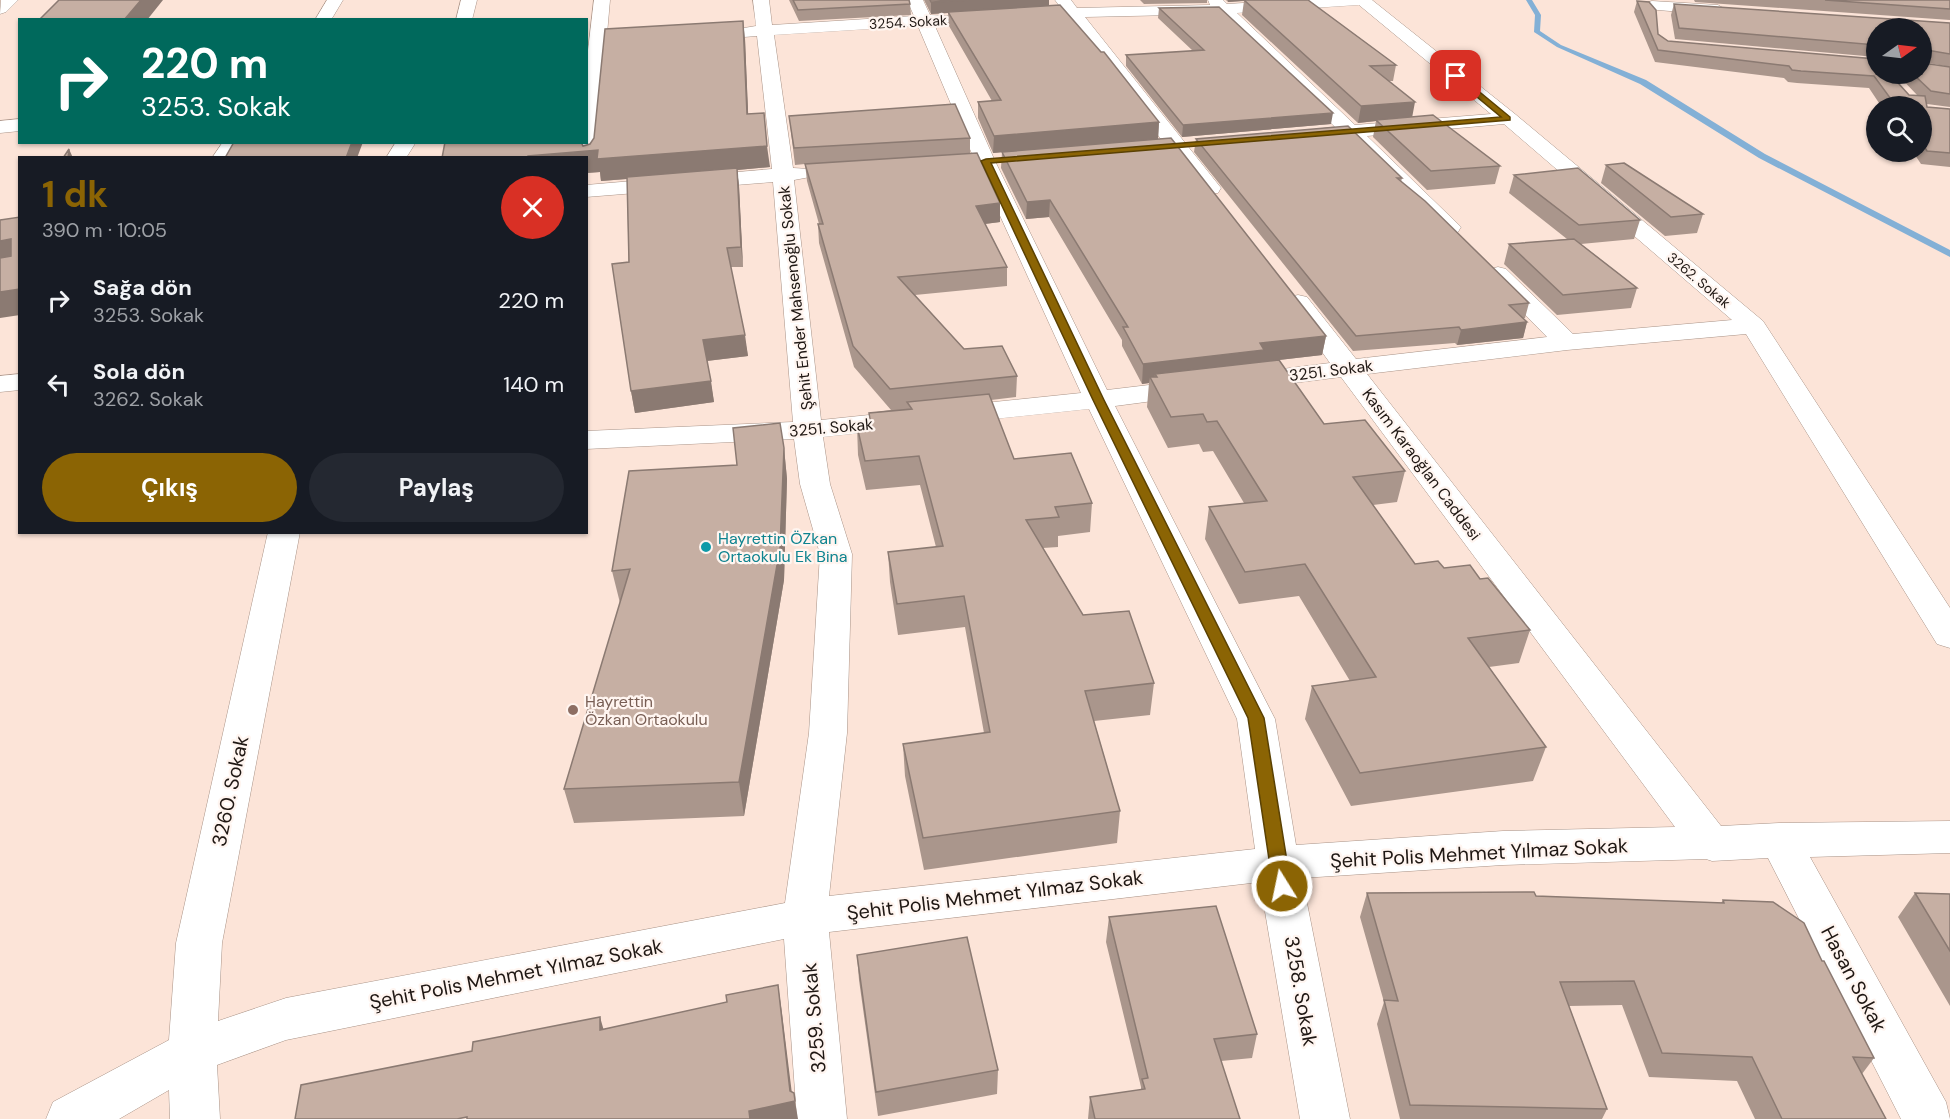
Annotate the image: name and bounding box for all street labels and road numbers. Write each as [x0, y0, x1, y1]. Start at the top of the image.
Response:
street label: 3254. Sokak [869, 11, 947, 33]
street label: Şehit Ender Mahsenoğlu Sokak [773, 185, 818, 411]
street label: 3262. Sokak [1664, 248, 1734, 312]
street label: 3251. Sokak [1288, 355, 1374, 386]
street label: Kasım Karaoğlan Caddesi [1358, 384, 1486, 544]
street label: 3251. Sokak [788, 413, 874, 442]
street label: 3260. Sokak [206, 733, 254, 849]
street label: Şehit Polis Mehmet Yılmaz Sokak [1329, 832, 1629, 874]
street label: Şehit Polis Mehmet Yılmaz Sokak [845, 864, 1145, 926]
street label: Hasan Sokak [1815, 921, 1893, 1037]
street label: Şehit Polis Mehmet Yılmaz Sokak [367, 933, 665, 1015]
street label: 3258. Sokak [1279, 934, 1323, 1048]
street label: 3259. Sokak [796, 962, 832, 1074]

